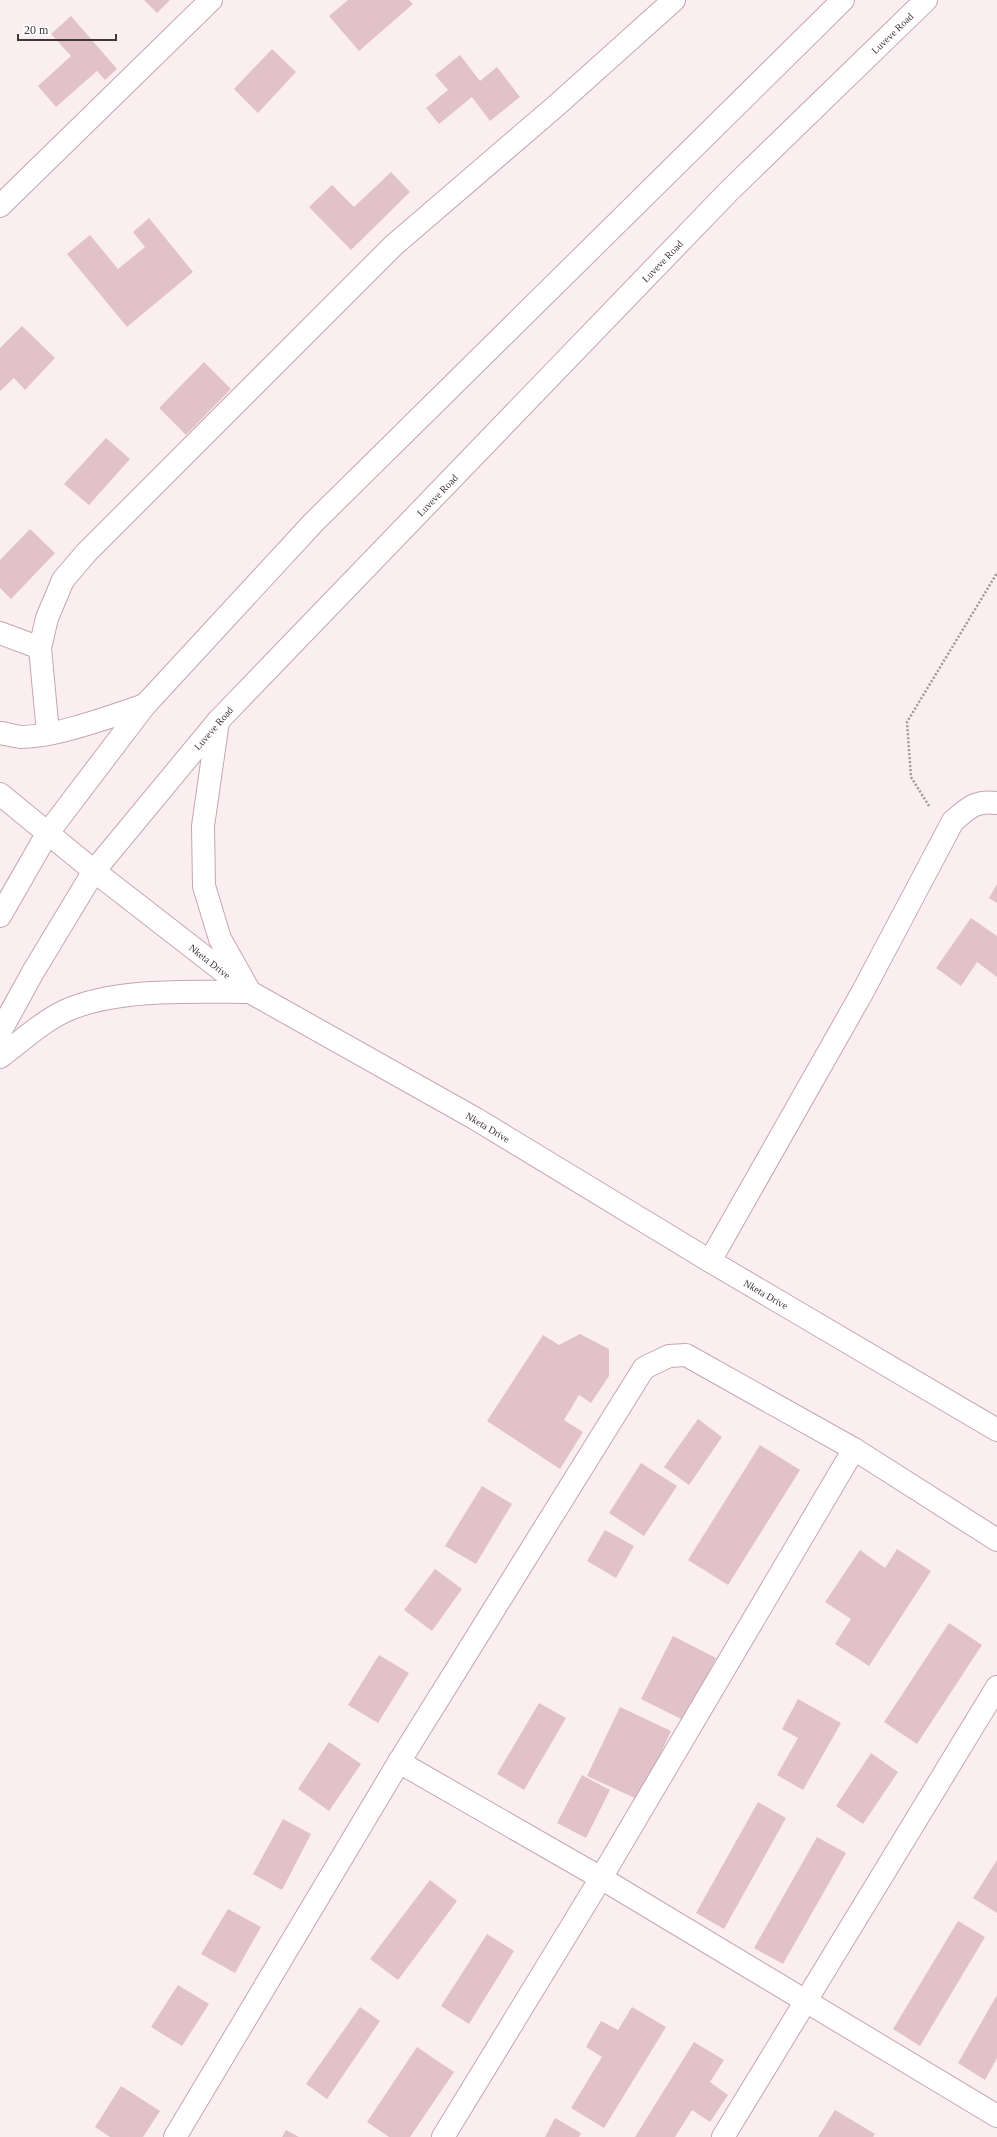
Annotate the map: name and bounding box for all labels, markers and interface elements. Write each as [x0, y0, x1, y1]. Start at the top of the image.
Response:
street label: Luveve Road [869, 11, 915, 56]
scale bar [18, 16, 116, 42]
text: 20 m [24, 23, 49, 37]
street label: Luveve Road [640, 238, 685, 284]
street label: Luveve Road [415, 472, 460, 518]
street label: Luveve Road [192, 704, 235, 752]
street label: Nketa Drive [187, 942, 233, 981]
street label: Nketa Drive [464, 1110, 512, 1145]
street label: Nketa Drive [742, 1277, 790, 1312]

